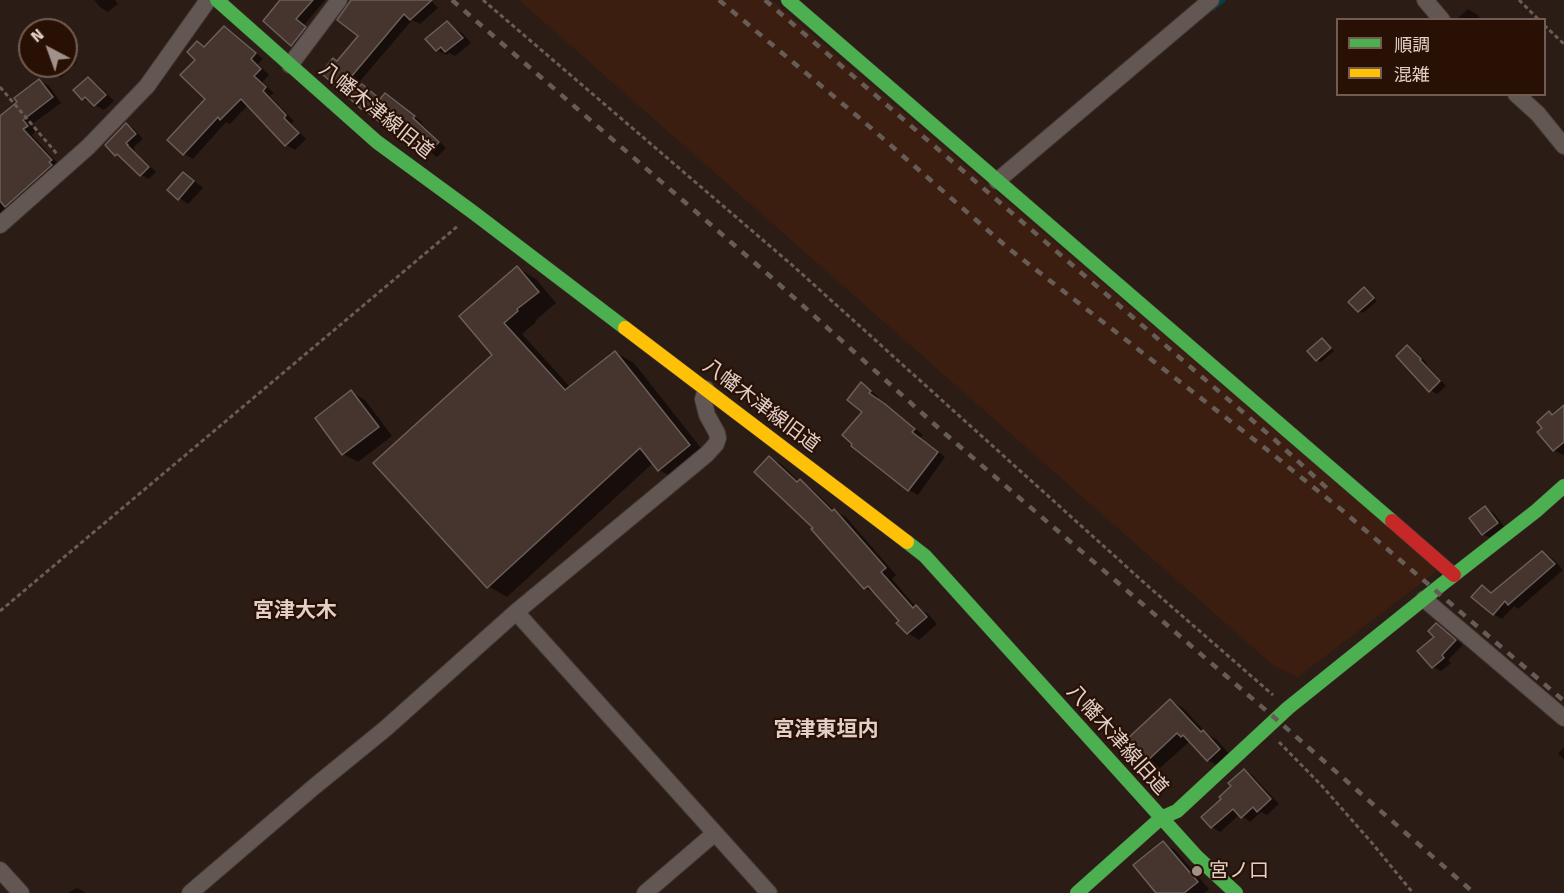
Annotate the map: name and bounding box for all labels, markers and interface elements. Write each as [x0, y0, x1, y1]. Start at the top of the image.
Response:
north arrow [18, 18, 78, 78]
legend [1336, 18, 1546, 96]
text: N [27, 25, 47, 46]
text: 順調 [1394, 34, 1430, 56]
street label: 八幡木津線旧道 [314, 58, 438, 164]
text: 混雑 [1394, 64, 1430, 86]
street label: 八幡木津線旧道 [698, 354, 824, 458]
district label: 宮津大木 [253, 598, 337, 624]
street label: 八幡木津線旧道 [1061, 680, 1173, 800]
district label: 宮津東垣内 [774, 717, 878, 743]
place label: 宮ノ口 [1209, 859, 1269, 883]
marker: 宮ノ口 [1190, 864, 1204, 878]

